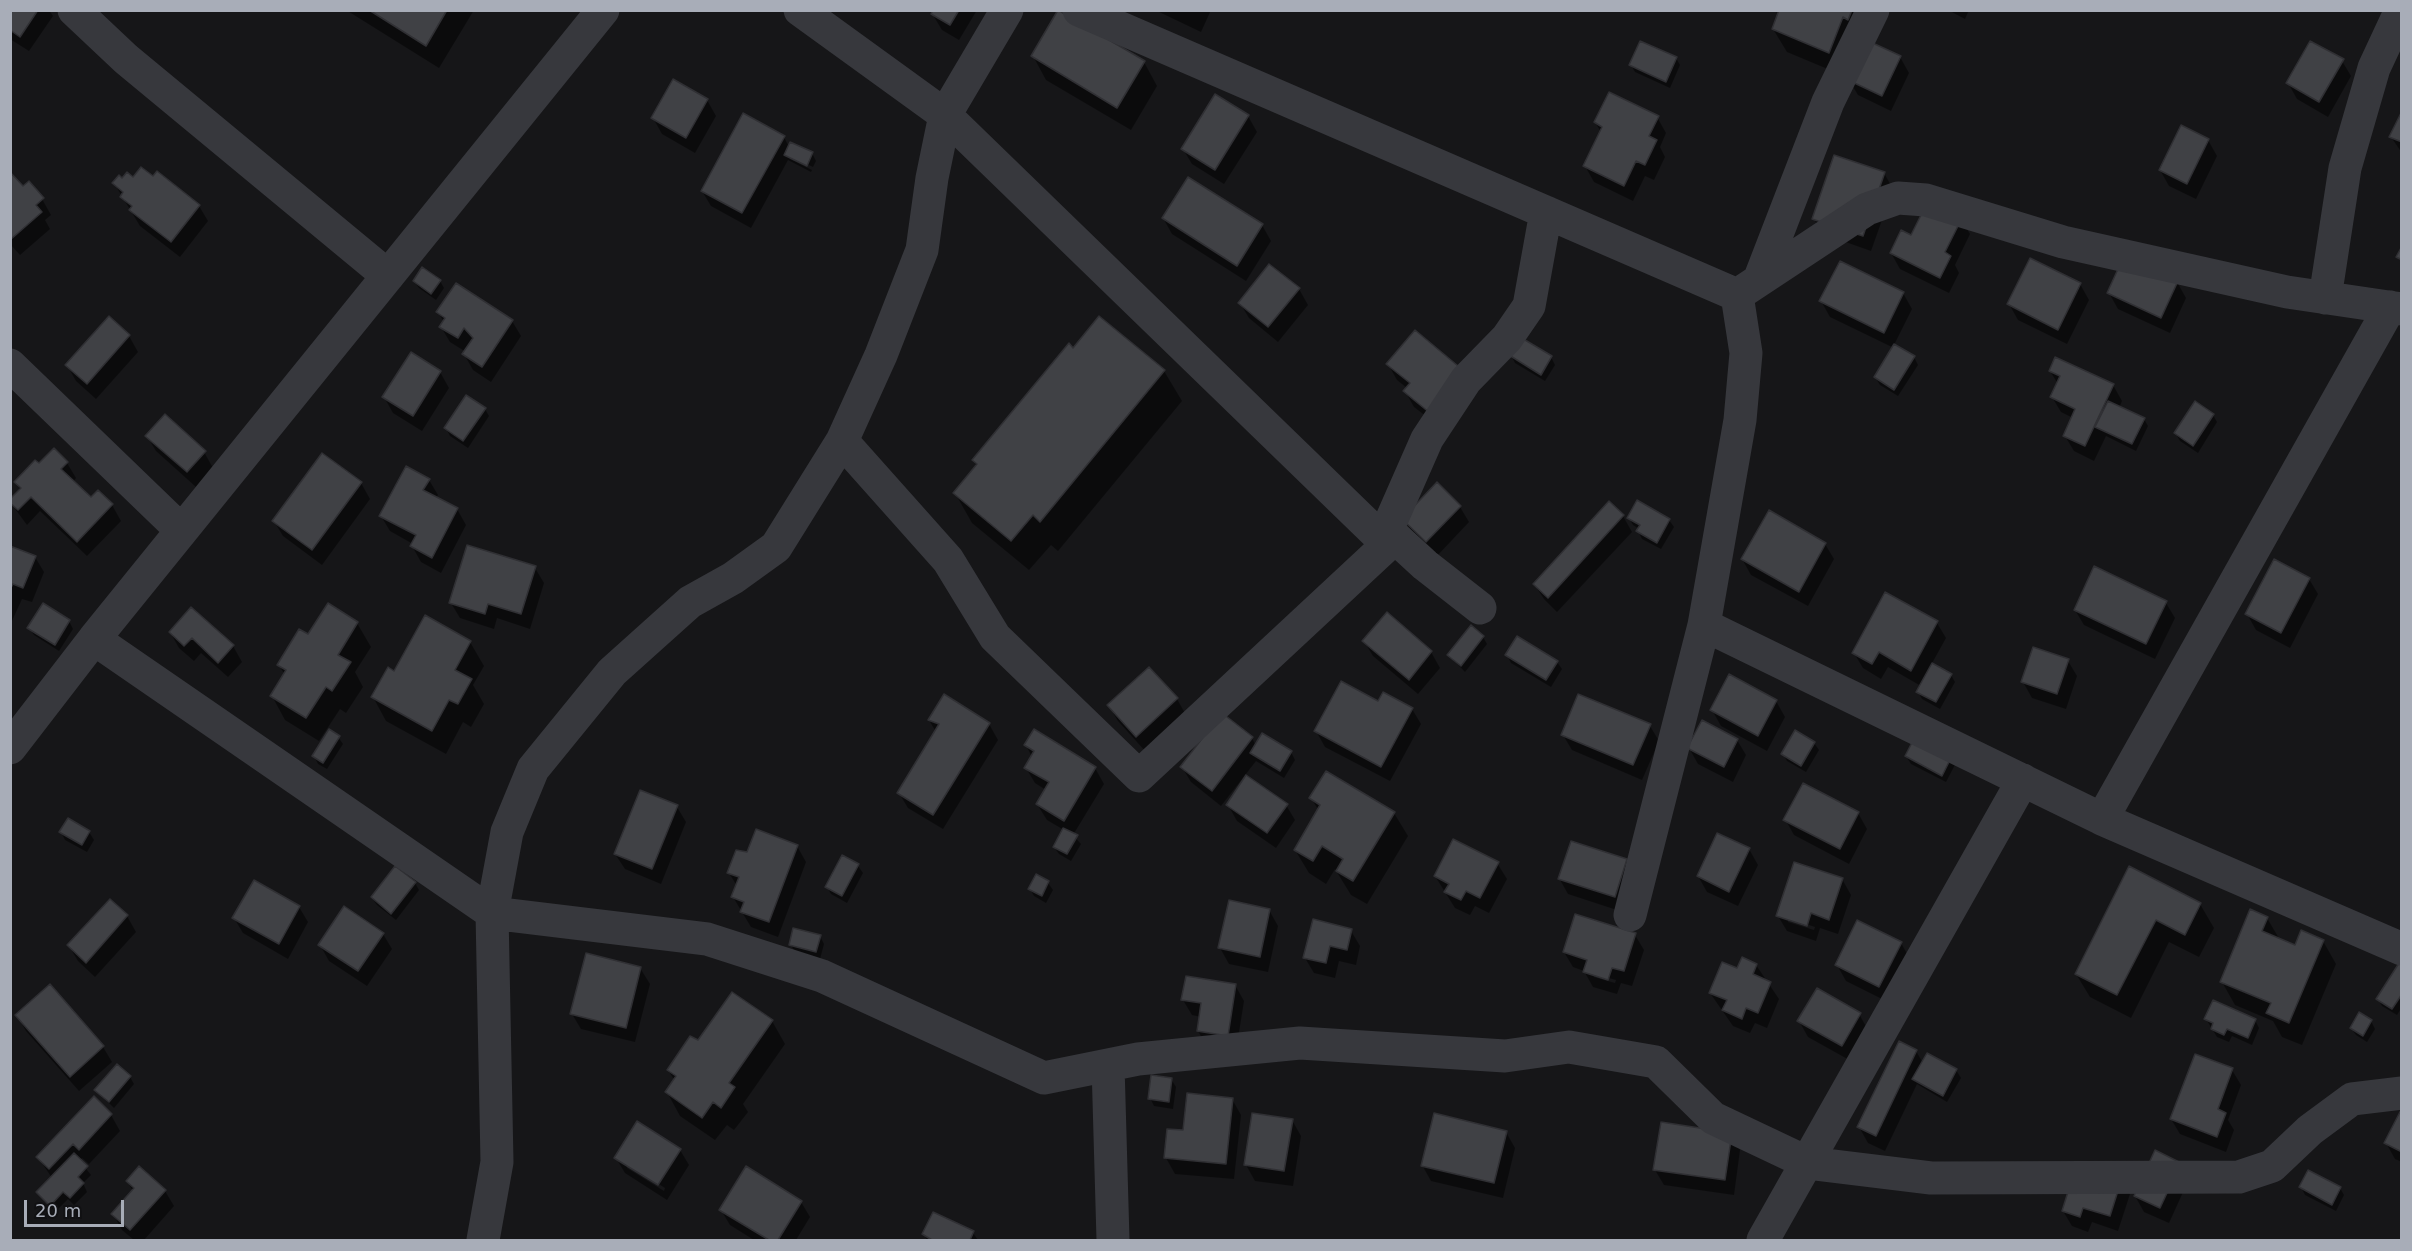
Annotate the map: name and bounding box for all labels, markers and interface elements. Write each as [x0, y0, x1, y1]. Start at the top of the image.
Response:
scale bar [27, 1188, 128, 1226]
text: 20 m [35, 1200, 81, 1221]

